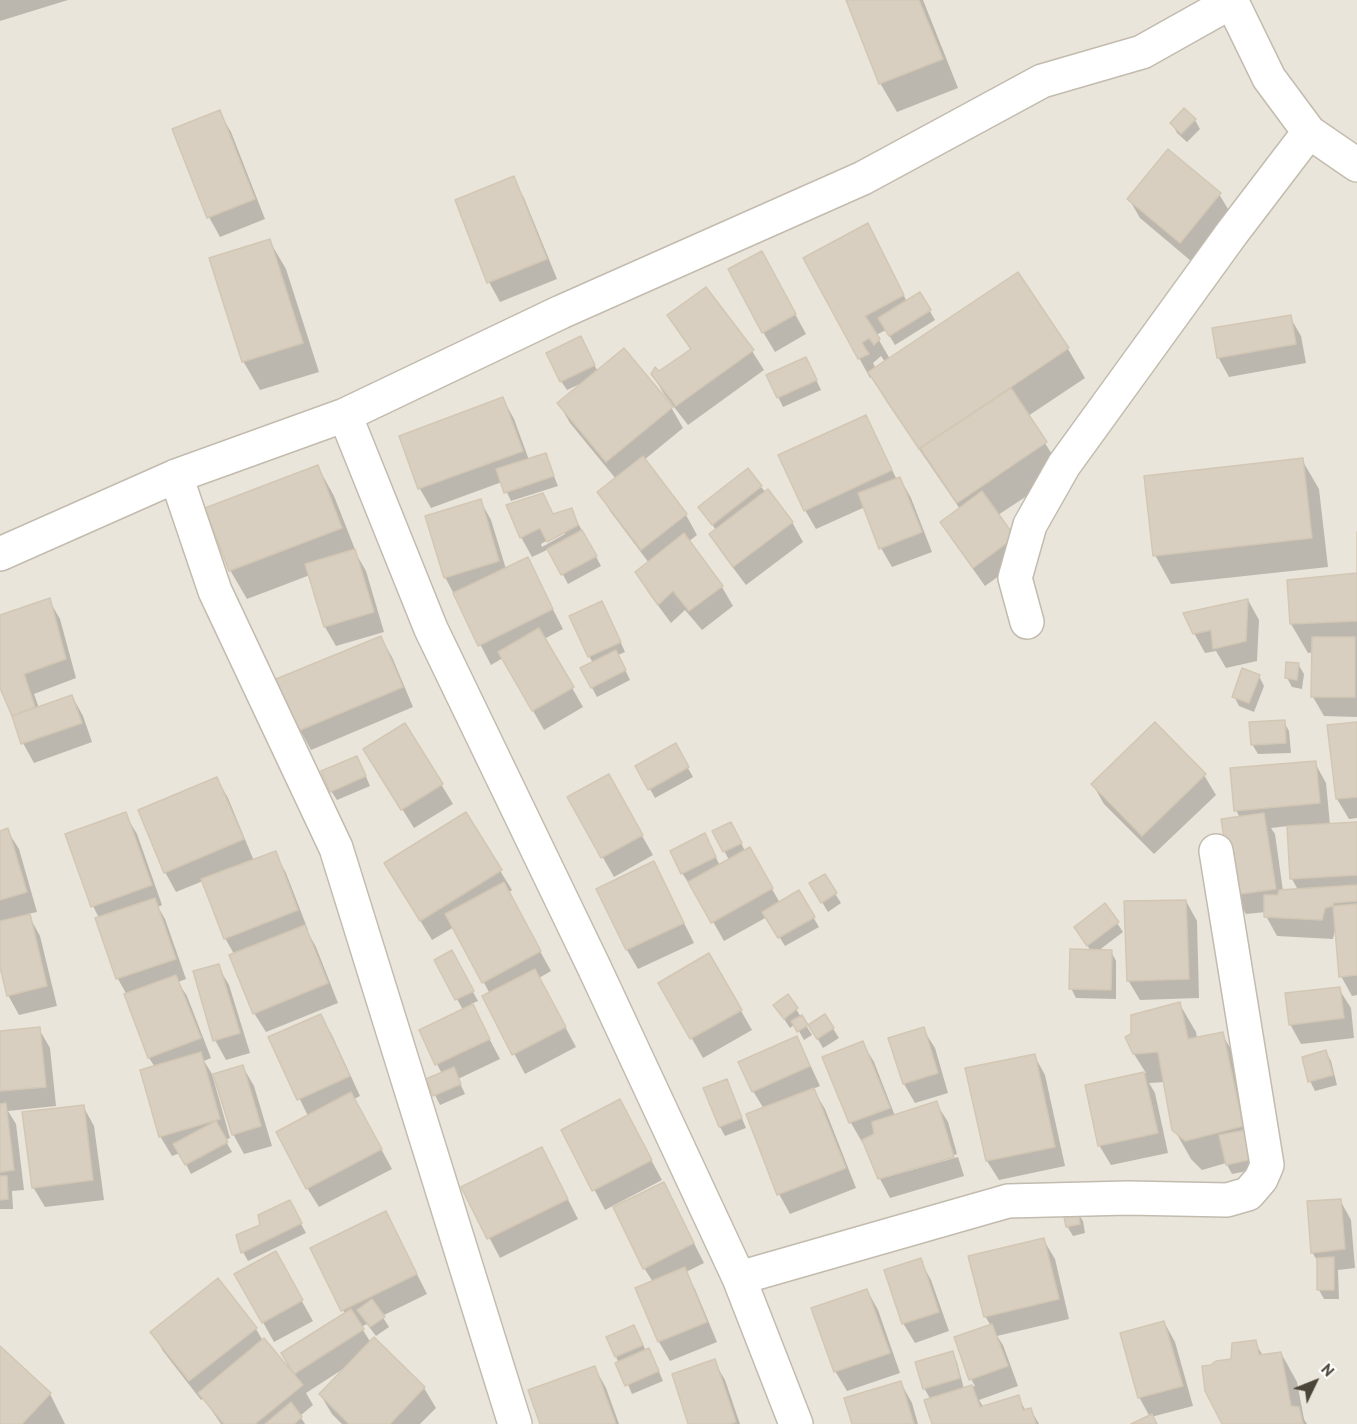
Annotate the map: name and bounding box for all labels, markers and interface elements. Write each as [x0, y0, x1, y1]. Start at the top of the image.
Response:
north arrow [1285, 1352, 1345, 1412]
text: N [1317, 1359, 1339, 1380]

